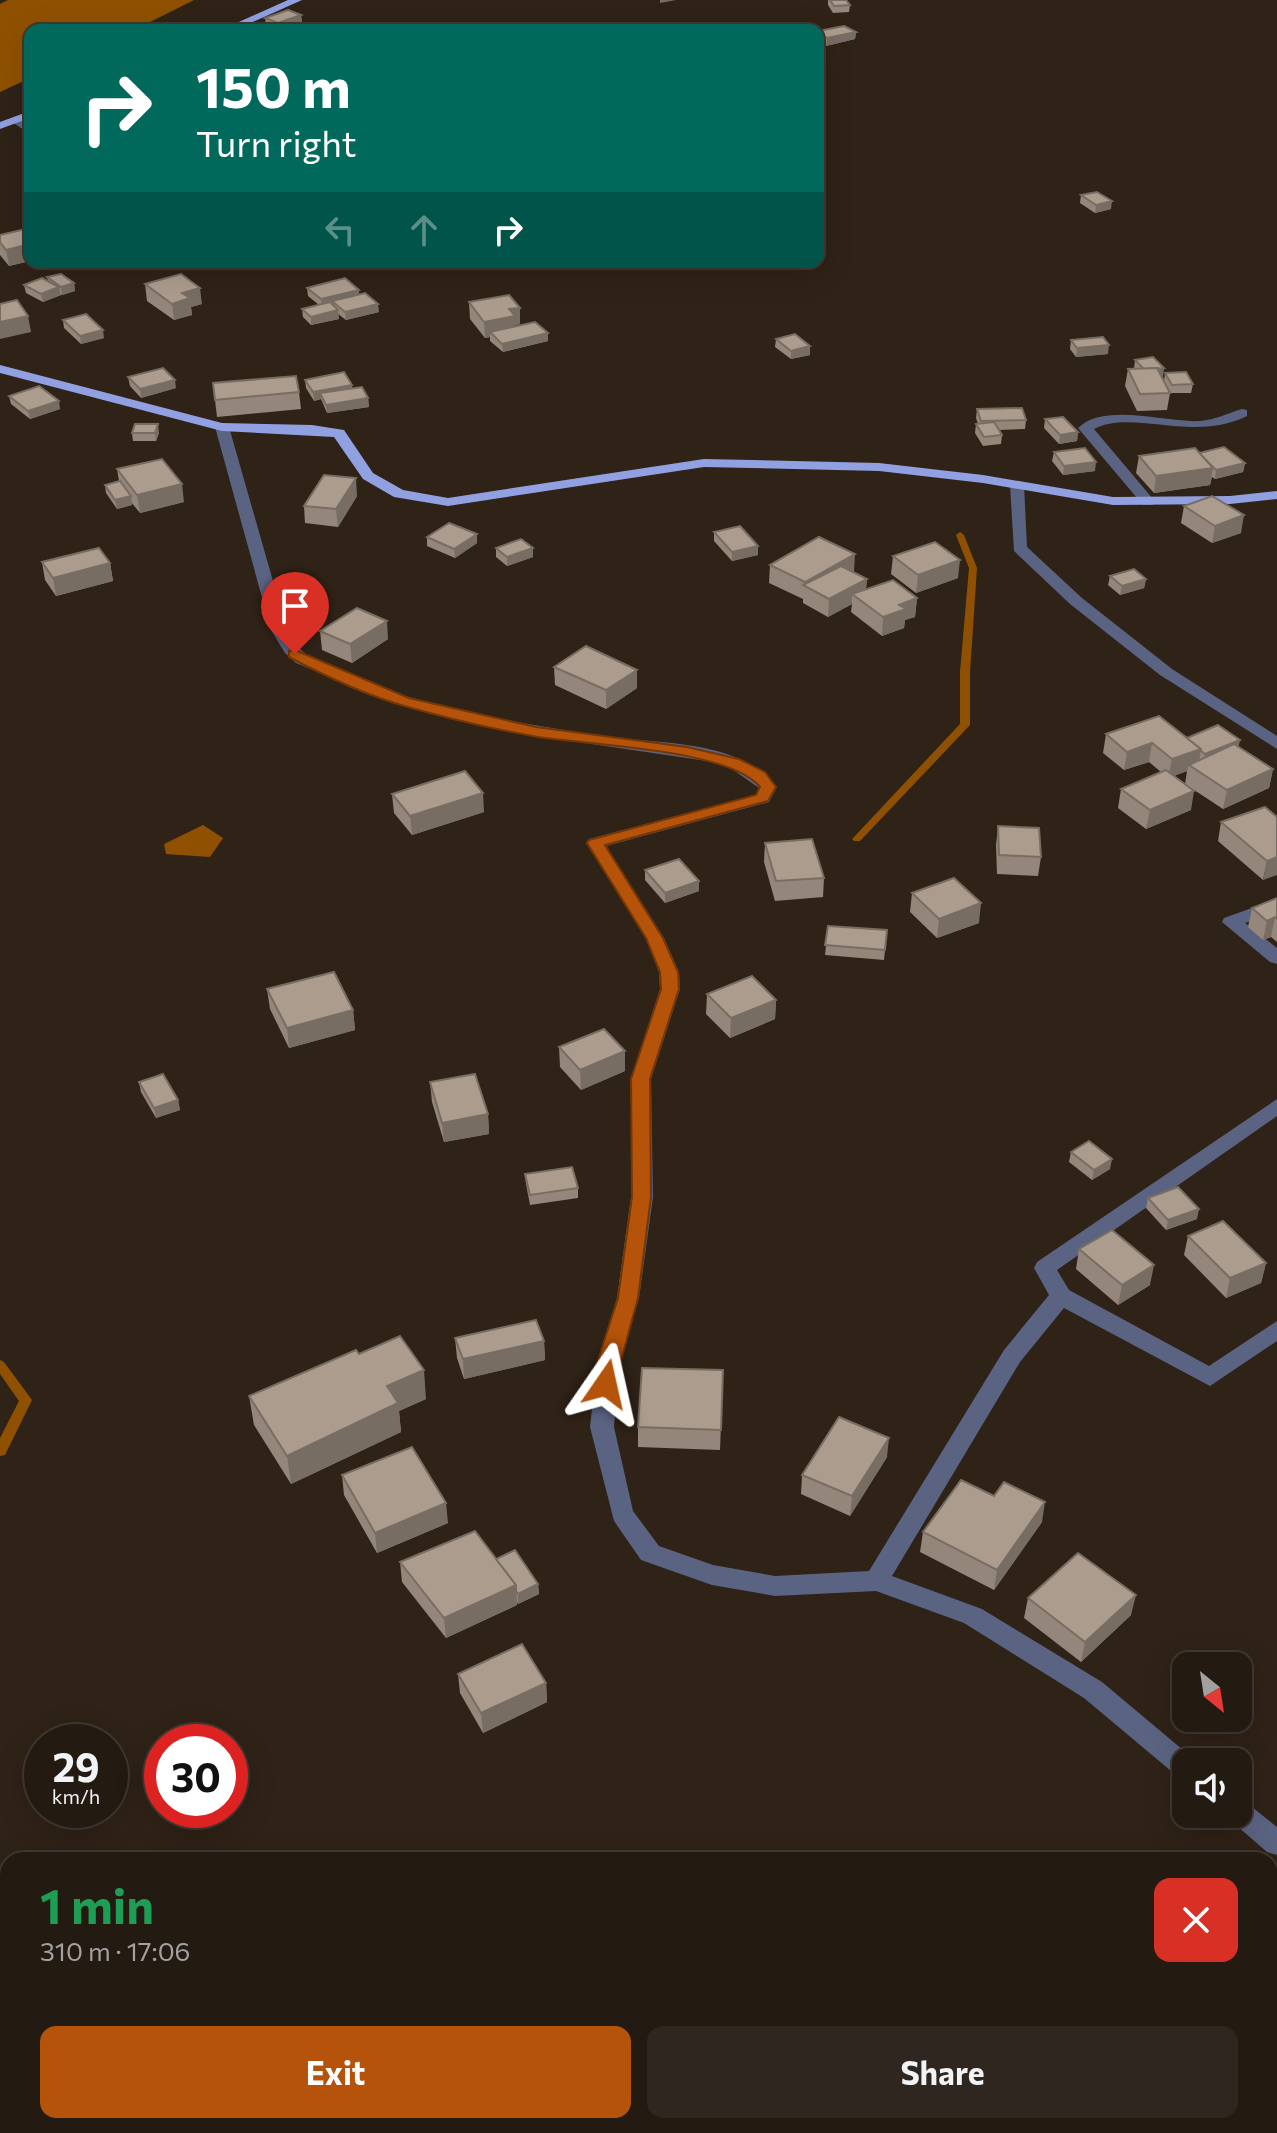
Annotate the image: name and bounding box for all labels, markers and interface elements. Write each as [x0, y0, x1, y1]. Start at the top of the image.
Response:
text: 150 m [196, 51, 351, 120]
icon: right [64, 56, 168, 160]
text: Turn right [196, 120, 357, 164]
icon: left [318, 208, 362, 252]
icon: ahead [402, 208, 446, 252]
icon: right [486, 208, 530, 252]
pin [261, 572, 329, 654]
icon: arrive [273, 584, 317, 628]
position arrow [564, 1342, 648, 1426]
north arrow [1172, 1652, 1252, 1732]
map controls [1172, 1652, 1252, 1828]
speed limit sign: 30 [144, 1724, 248, 1828]
text: 29 [52, 1741, 100, 1790]
button: sound [1172, 1748, 1252, 1828]
text: km/h [52, 1784, 100, 1808]
text: 1 min [40, 1875, 154, 1934]
button: close [1154, 1878, 1238, 1962]
text: 310 m · 17:06 [40, 1935, 190, 1966]
button: Exit [40, 2026, 631, 2118]
button: Share [647, 2026, 1238, 2118]

